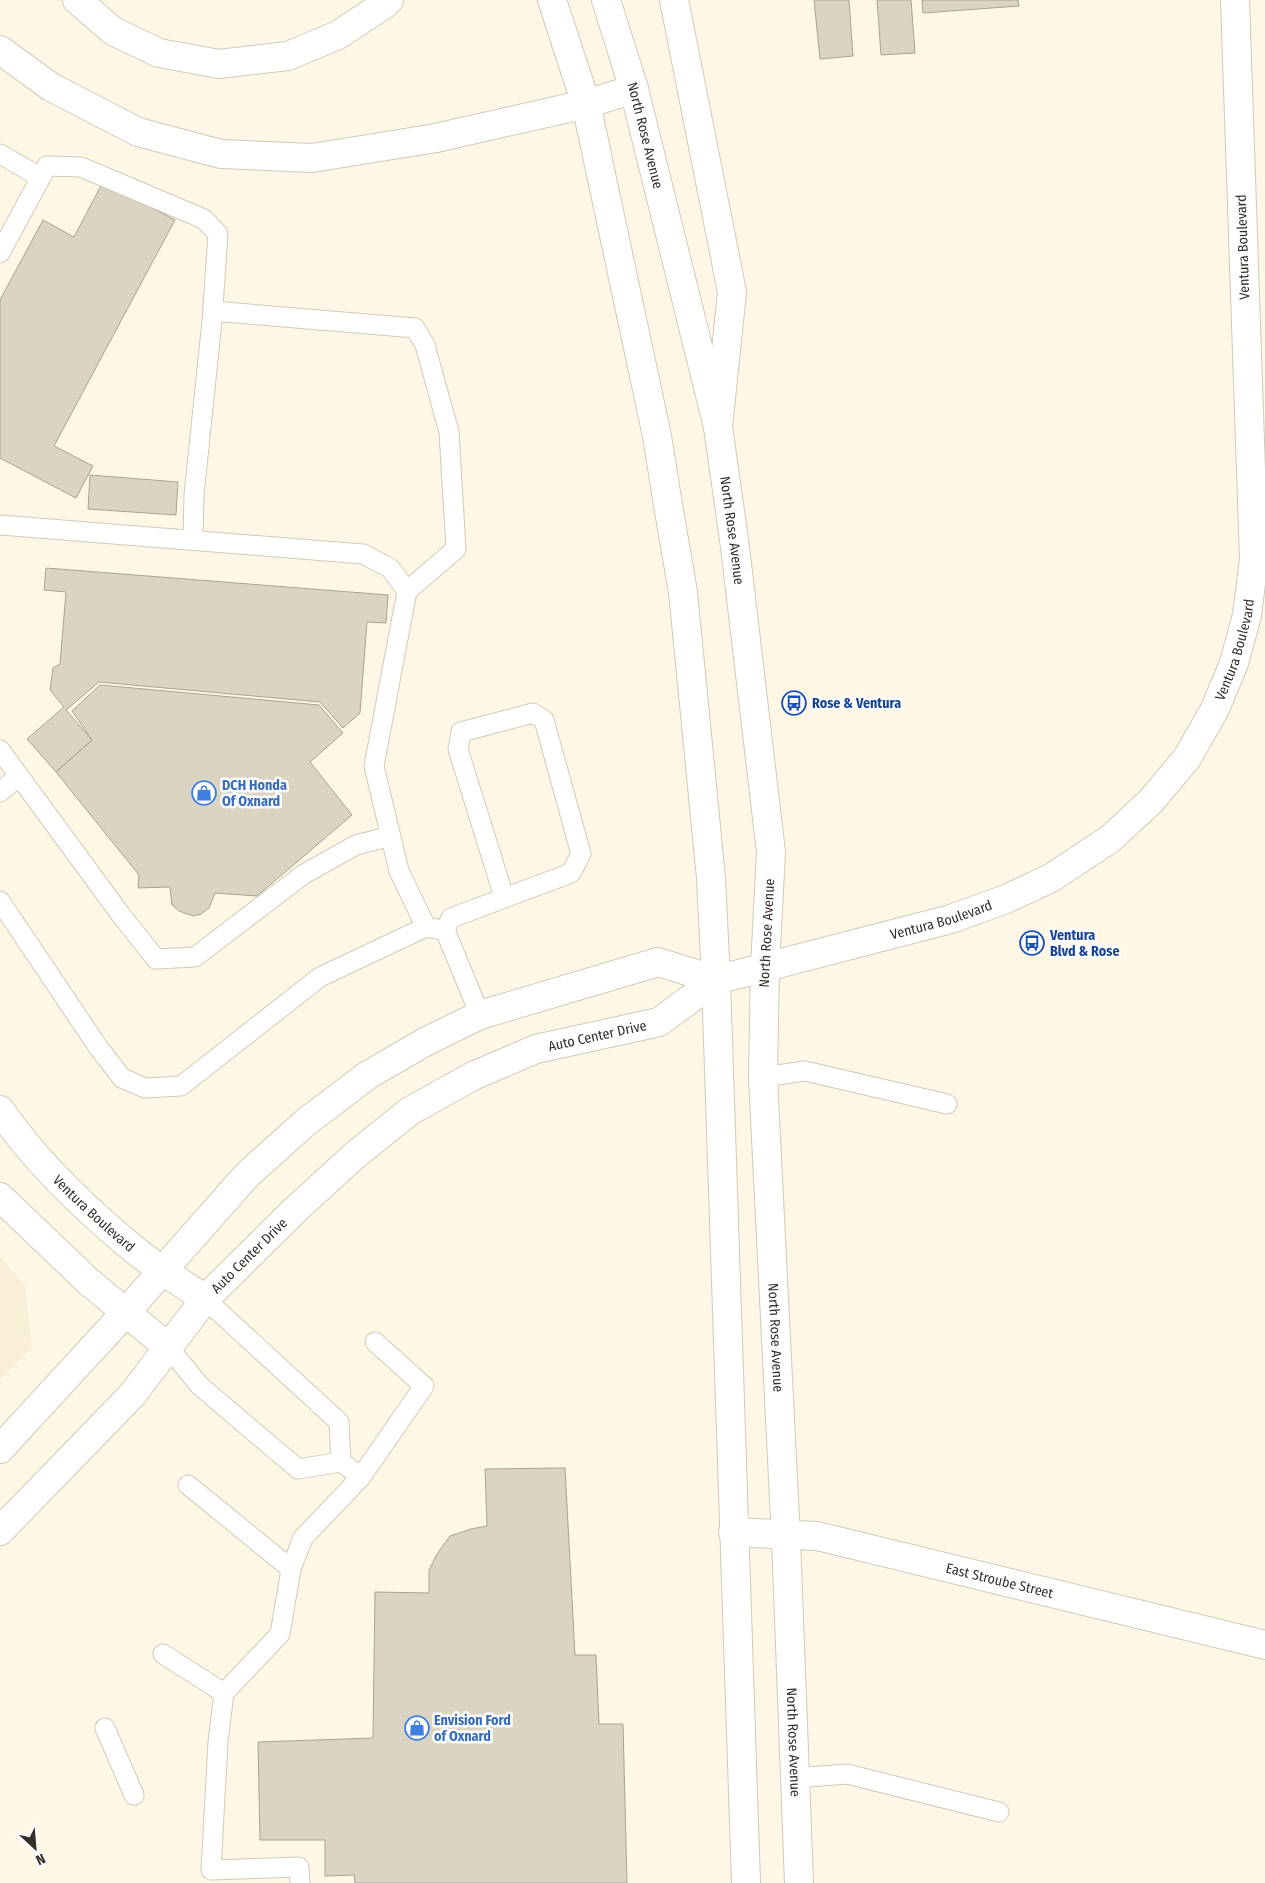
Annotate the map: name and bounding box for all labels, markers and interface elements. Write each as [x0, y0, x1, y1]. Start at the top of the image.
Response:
street label: North Rose Avenue [624, 80, 667, 190]
street label: Ventura Boulevard [1233, 194, 1253, 300]
street label: North Rose Avenue [717, 475, 748, 586]
street label: Ventura Boulevard [1211, 598, 1257, 703]
bus stop icon: Rose & Ventura [781, 690, 807, 716]
place label: Rose & Ventura [812, 695, 901, 712]
place label: DCH Honda Of Oxnard [222, 777, 287, 810]
shop icon: DCH Honda Of Oxnard [191, 780, 217, 806]
street label: North Rose Avenue [756, 878, 778, 988]
street label: Ventura Boulevard [888, 896, 994, 943]
place label: Ventura Blvd & Rose [1049, 927, 1119, 960]
bus stop icon: Ventura Blvd & Rose [1019, 930, 1045, 956]
street label: Auto Center Drive [547, 1016, 648, 1055]
street label: Ventura Boulevard [49, 1171, 138, 1255]
street label: Auto Center Drive [207, 1214, 291, 1297]
street label: North Rose Avenue [765, 1283, 787, 1393]
street label: East Stroube Street [944, 1559, 1055, 1602]
street label: North Rose Avenue [783, 1687, 804, 1797]
place label: Envision Ford of Oxnard [434, 1712, 511, 1745]
shop icon: Envision Ford of Oxnard [404, 1715, 430, 1741]
north arrow [10, 1823, 60, 1873]
text: N [33, 1850, 48, 1869]

